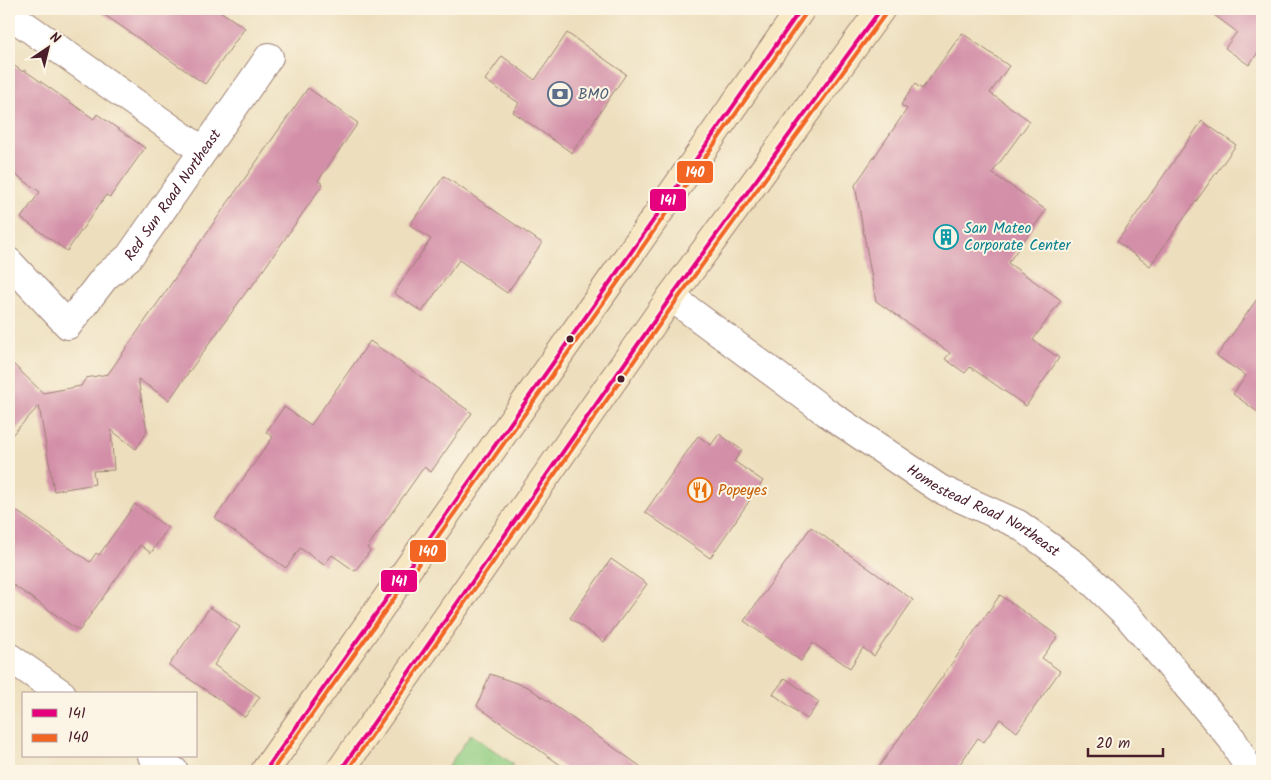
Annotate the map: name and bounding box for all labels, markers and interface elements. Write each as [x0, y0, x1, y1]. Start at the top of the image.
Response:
north arrow [22, 22, 72, 72]
text: N [45, 27, 65, 50]
bank icon: BMO [547, 81, 573, 107]
place label: BMO [578, 83, 609, 107]
street label: Red Sun Road Northeast [119, 124, 228, 266]
line badge: 140 [676, 160, 714, 184]
text: 140 [685, 162, 705, 184]
line badge: 141 [649, 188, 687, 212]
text: 141 [660, 190, 677, 212]
place label: San Mateo Corporate Center [964, 217, 1072, 258]
building icon: San Mateo Corporate Center [933, 224, 959, 250]
unlabelled marker [565, 334, 575, 344]
unlabelled marker [616, 374, 626, 384]
street label: Homestead Road Northeast [901, 459, 1065, 564]
restaurant icon: Popeyes [687, 477, 713, 503]
place label: Popeyes [718, 479, 768, 503]
line badge: 140 [409, 539, 447, 563]
text: 140 [418, 541, 438, 563]
line badge: 141 [380, 569, 418, 593]
text: 141 [391, 571, 408, 593]
legend [22, 692, 198, 758]
text: 141 [68, 702, 86, 726]
scale bar [1088, 725, 1164, 757]
text: 140 [68, 726, 89, 750]
text: 20 m [1096, 732, 1130, 756]

